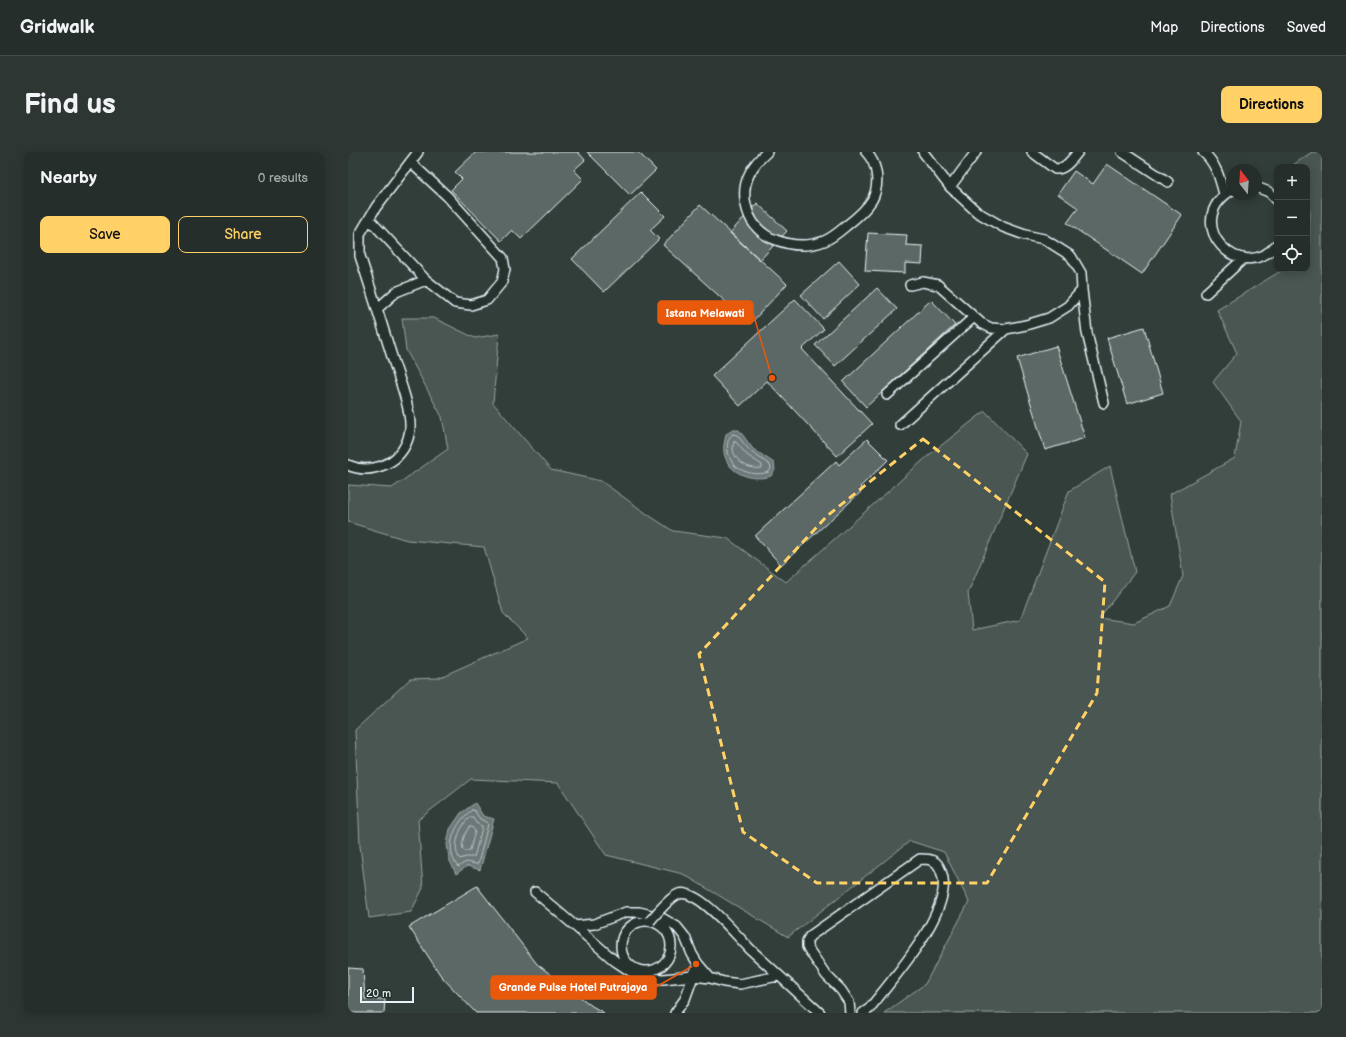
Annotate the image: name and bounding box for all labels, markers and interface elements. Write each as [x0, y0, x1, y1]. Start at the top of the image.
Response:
text: Gridwalk [20, 16, 95, 39]
text: Map [1150, 19, 1178, 36]
text: Directions [1200, 19, 1265, 36]
text: Saved [1287, 19, 1326, 36]
button: Directions [1221, 86, 1322, 123]
text: Find us [24, 88, 116, 121]
north arrow [1226, 164, 1262, 200]
map controls [1274, 164, 1310, 272]
button: + [1274, 164, 1310, 200]
text: Nearby [40, 168, 97, 188]
text: 0 results [258, 170, 308, 186]
button: − [1274, 200, 1310, 236]
button: Save [40, 216, 170, 253]
button: Share [178, 216, 308, 253]
button: locate [1274, 236, 1310, 272]
callout: Istana Melawati [658, 301, 753, 324]
text: Istana Melawati [665, 307, 745, 320]
callout: Grande Pulse Hotel Putrajaya [491, 976, 656, 999]
text: Grande Pulse Hotel Putrajaya [499, 981, 647, 994]
scale bar [360, 985, 414, 1004]
text: 20 m [366, 987, 391, 1000]

